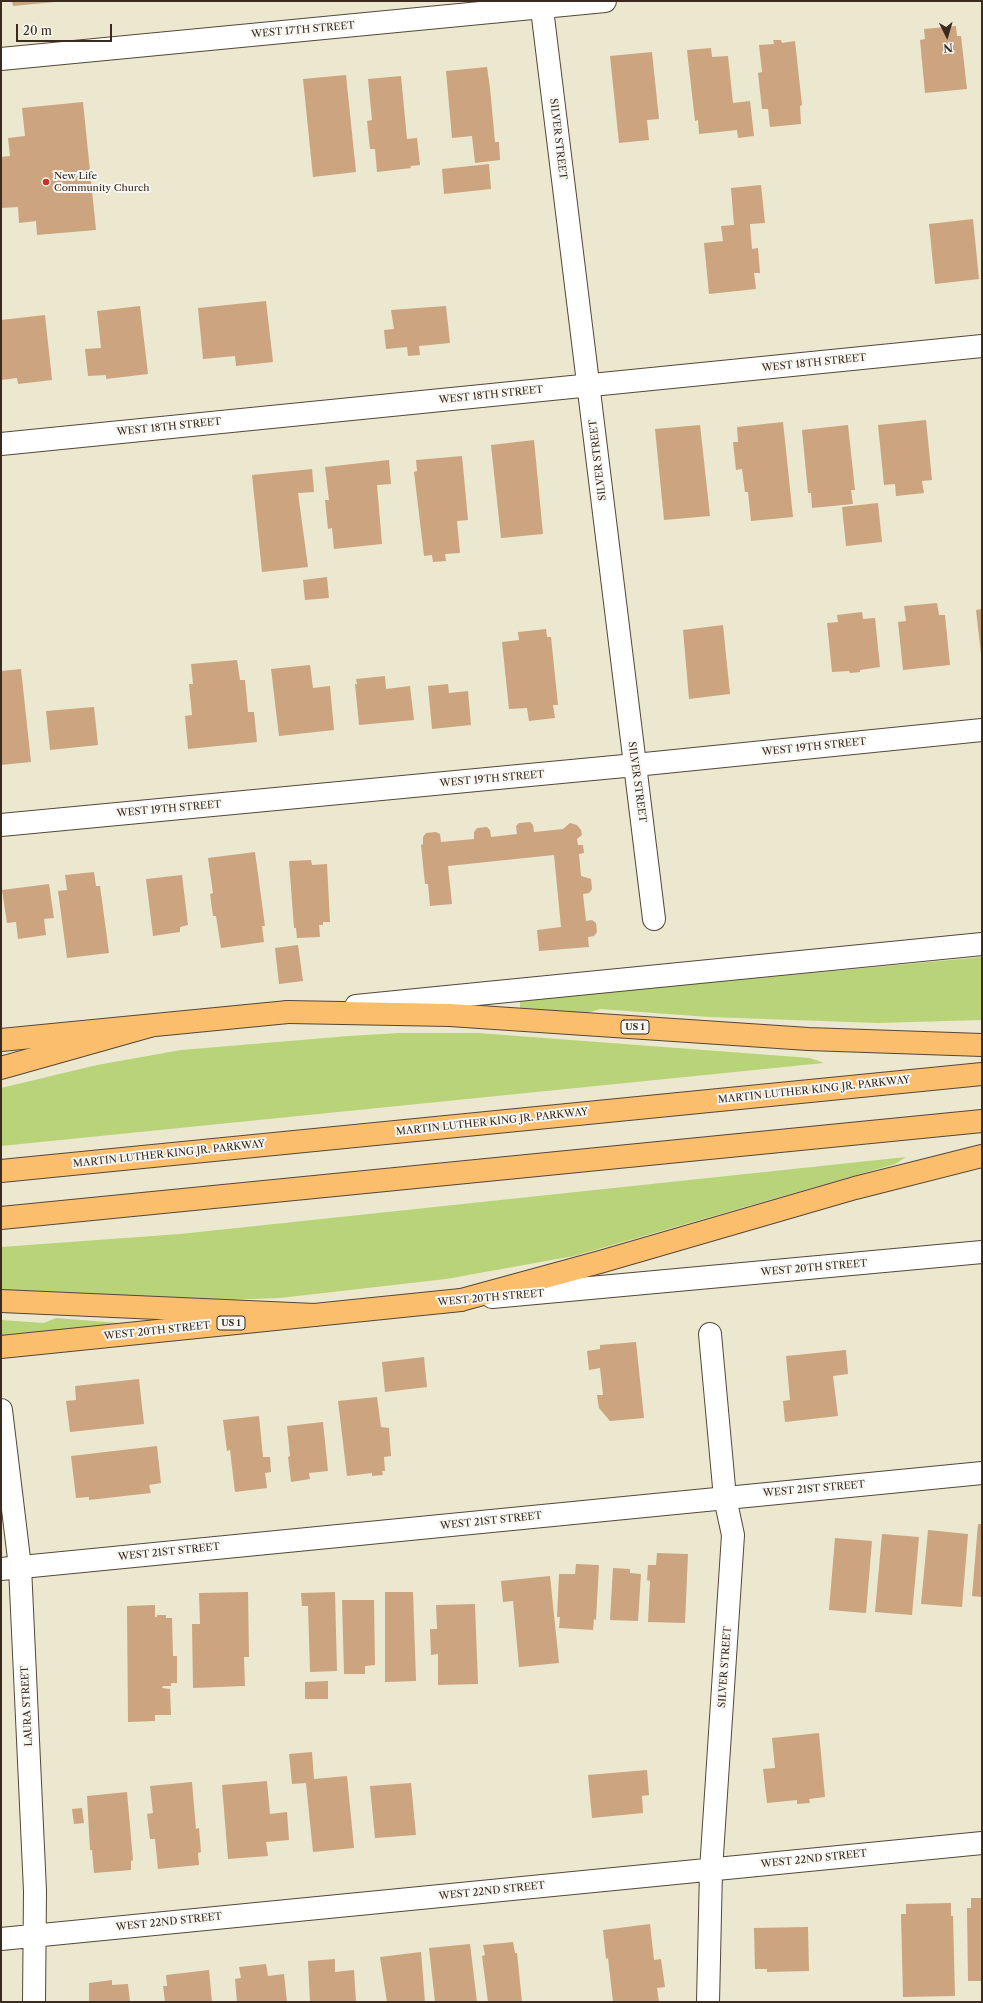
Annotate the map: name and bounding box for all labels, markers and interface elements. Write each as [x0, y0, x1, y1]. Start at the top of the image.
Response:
scale bar [18, 16, 114, 42]
north arrow [927, 16, 967, 56]
street label: WEST 17TH STREET [251, 19, 355, 41]
text: 20 m [23, 23, 52, 38]
text: N [943, 41, 953, 55]
street label: SILVER STREET [547, 98, 569, 180]
place label: New Life Community Church [54, 170, 149, 194]
marker: New Life Community Church [41, 177, 51, 187]
street label: WEST 18TH STREET [761, 352, 867, 374]
street label: WEST 18TH STREET [438, 384, 544, 406]
street label: WEST 18TH STREET [116, 416, 222, 438]
street label: SILVER STREET [587, 419, 609, 501]
street label: WEST 19TH STREET [761, 736, 867, 758]
street label: SILVER STREET [625, 741, 649, 823]
street label: WEST 19TH STREET [439, 768, 545, 790]
street label: WEST 19TH STREET [116, 798, 222, 820]
road number: US 1 [621, 1020, 649, 1034]
street label: MARTIN LUTHER KING JR. PARKWAY [717, 1074, 911, 1106]
street label: MARTIN LUTHER KING JR. PARKWAY [395, 1106, 589, 1138]
street label: MARTIN LUTHER KING JR. PARKWAY [72, 1138, 266, 1170]
street label: WEST 20TH STREET [760, 1257, 868, 1279]
street label: WEST 20TH STREET [437, 1287, 545, 1309]
road number: US 1 [217, 1316, 245, 1330]
street label: WEST 20TH STREET [103, 1319, 211, 1343]
street label: WEST 21ST STREET [763, 1479, 865, 1499]
street label: WEST 21ST STREET [440, 1510, 542, 1532]
street label: WEST 21ST STREET [118, 1541, 220, 1563]
street label: SILVER STREET [716, 1626, 734, 1708]
street label: LAURA STREET [19, 1665, 35, 1747]
street label: WEST 22ND STREET [760, 1847, 868, 1871]
street label: WEST 22ND STREET [438, 1879, 546, 1903]
street label: WEST 22ND STREET [115, 1910, 223, 1934]

